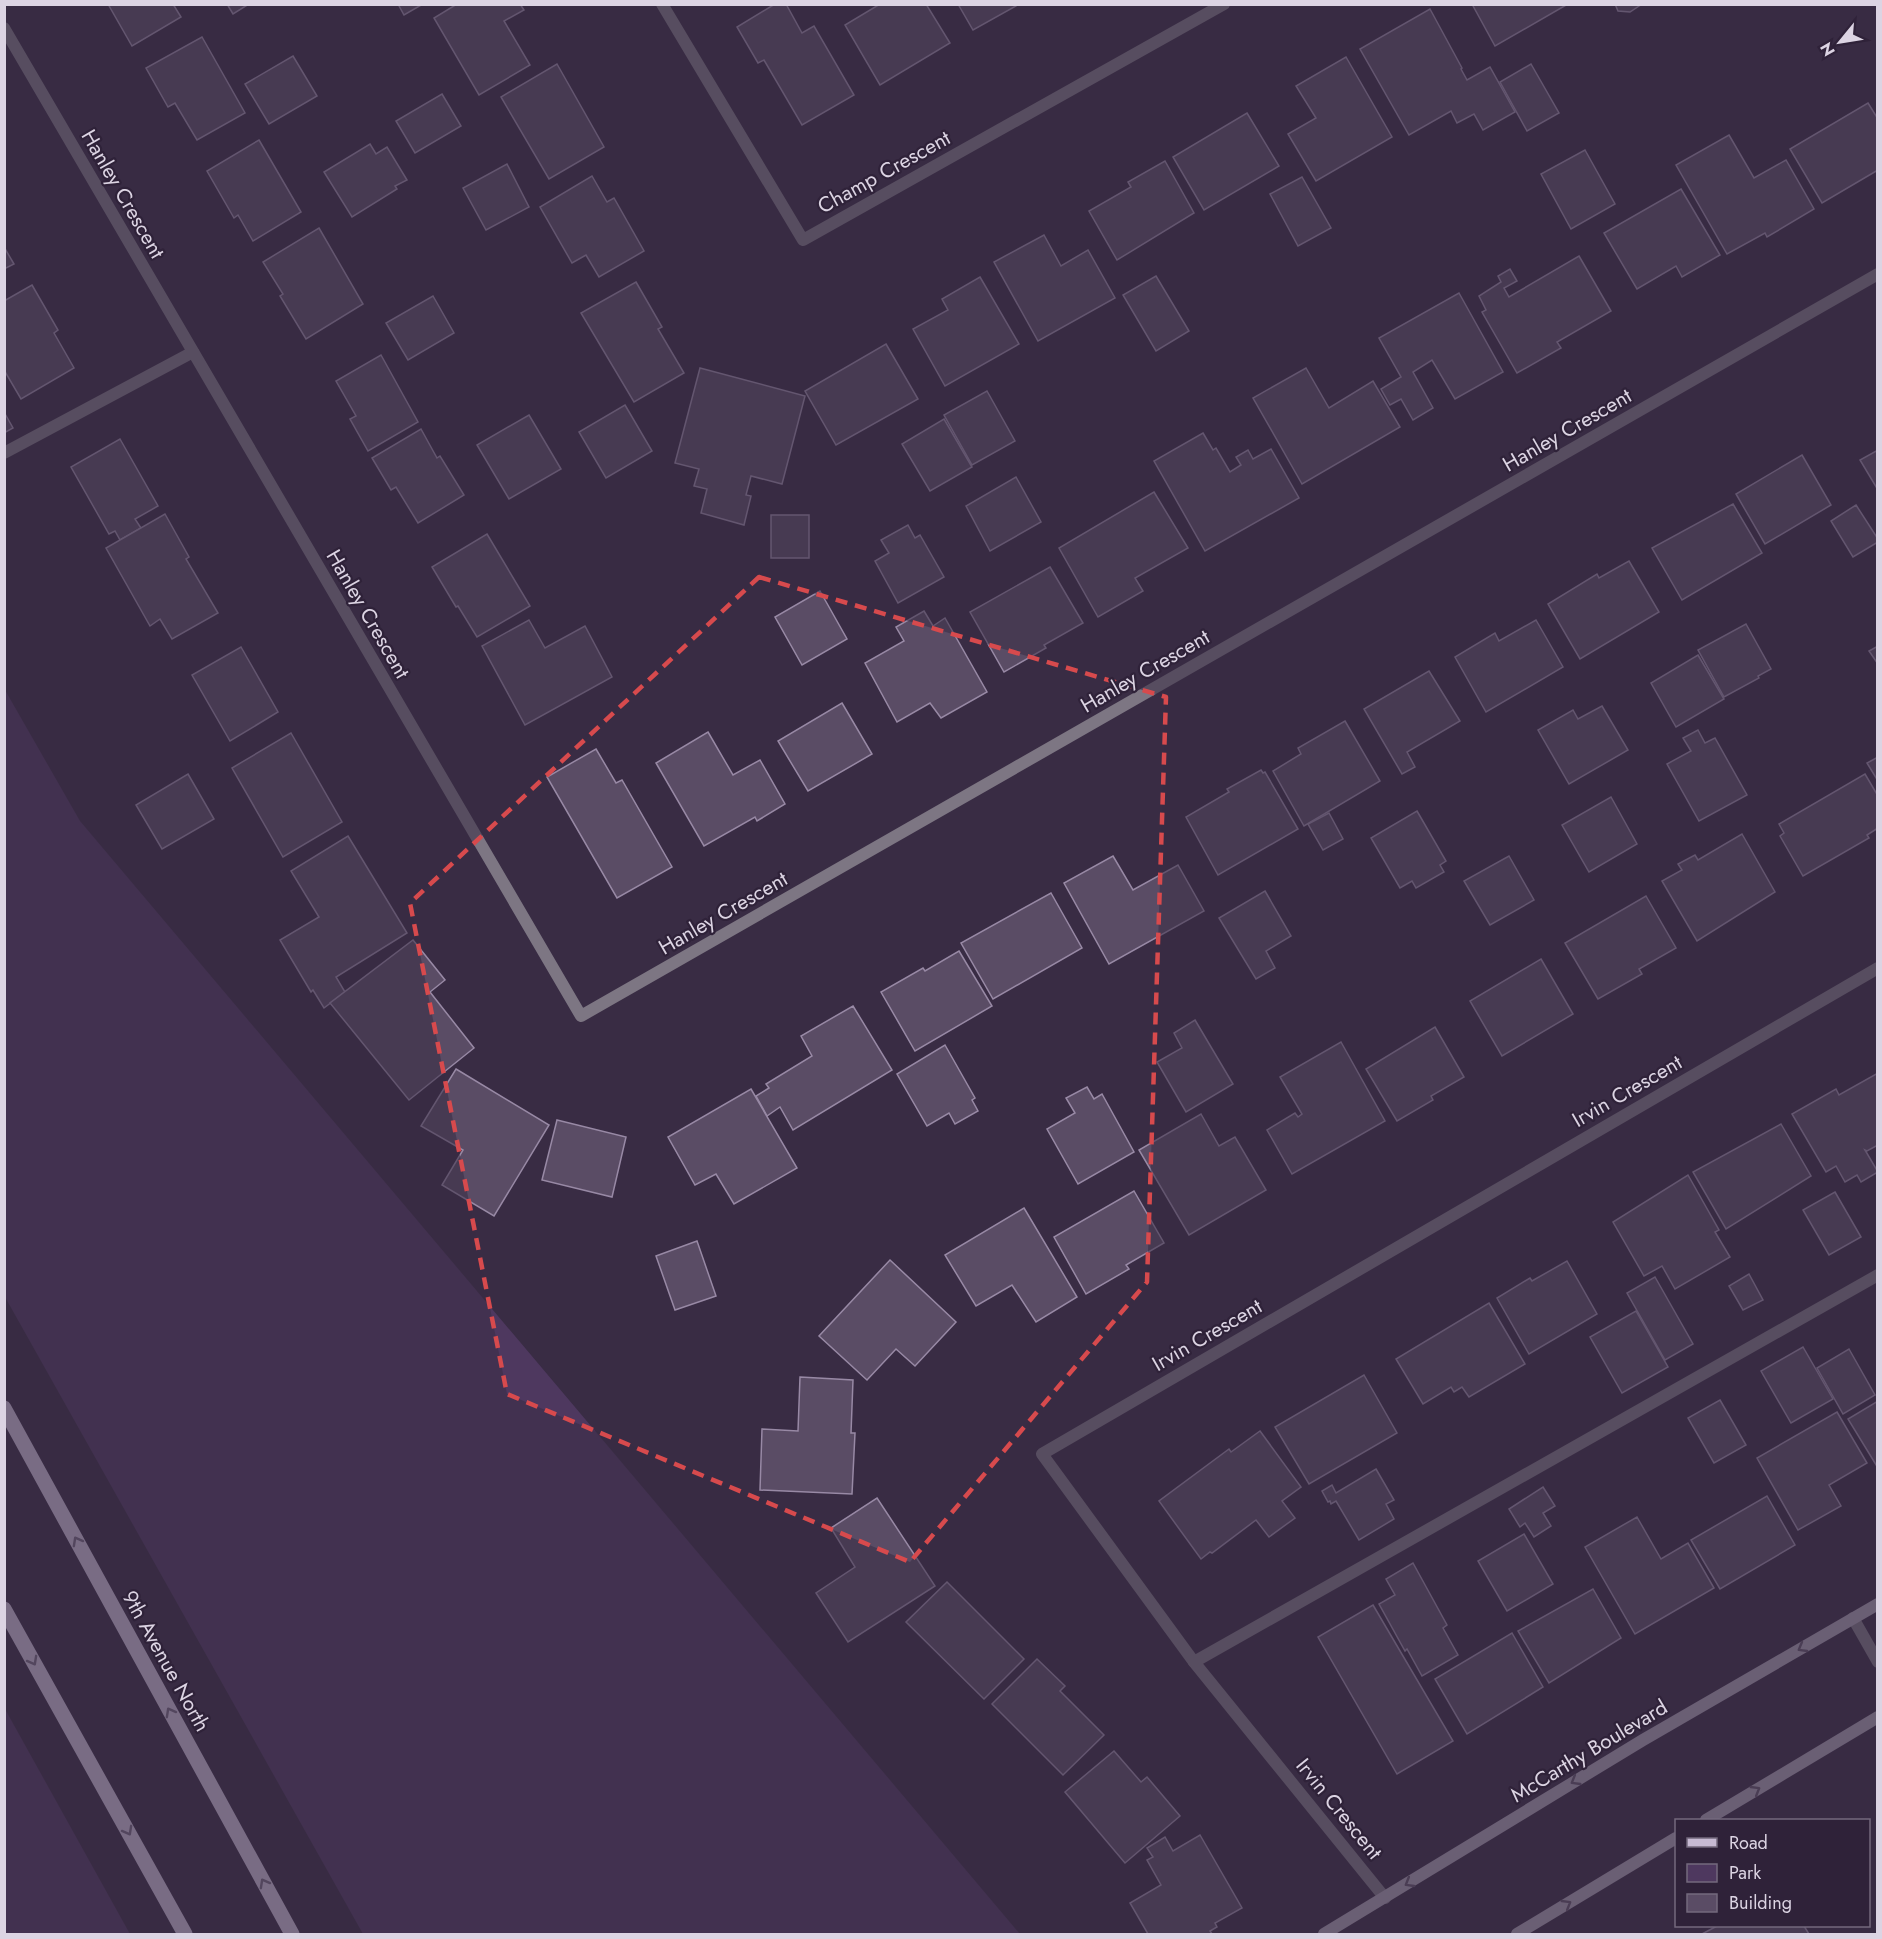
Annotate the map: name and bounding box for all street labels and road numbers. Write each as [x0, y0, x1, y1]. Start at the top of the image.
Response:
street label: Champ Crescent [812, 123, 956, 221]
street label: Hanley Crescent [74, 124, 172, 264]
street label: Hanley Crescent [1497, 381, 1637, 479]
street label: Hanley Crescent [319, 544, 417, 684]
street label: Hanley Crescent [1075, 622, 1215, 720]
street label: Hanley Crescent [653, 864, 793, 962]
street label: Irvin Crescent [1566, 1047, 1688, 1135]
street label: Irvin Crescent [1146, 1291, 1268, 1379]
street label: 9th Avenue North [115, 1585, 217, 1737]
street label: McCarthy Boulevard [1505, 1692, 1673, 1810]
street label: Irvin Crescent [1289, 1752, 1389, 1866]

